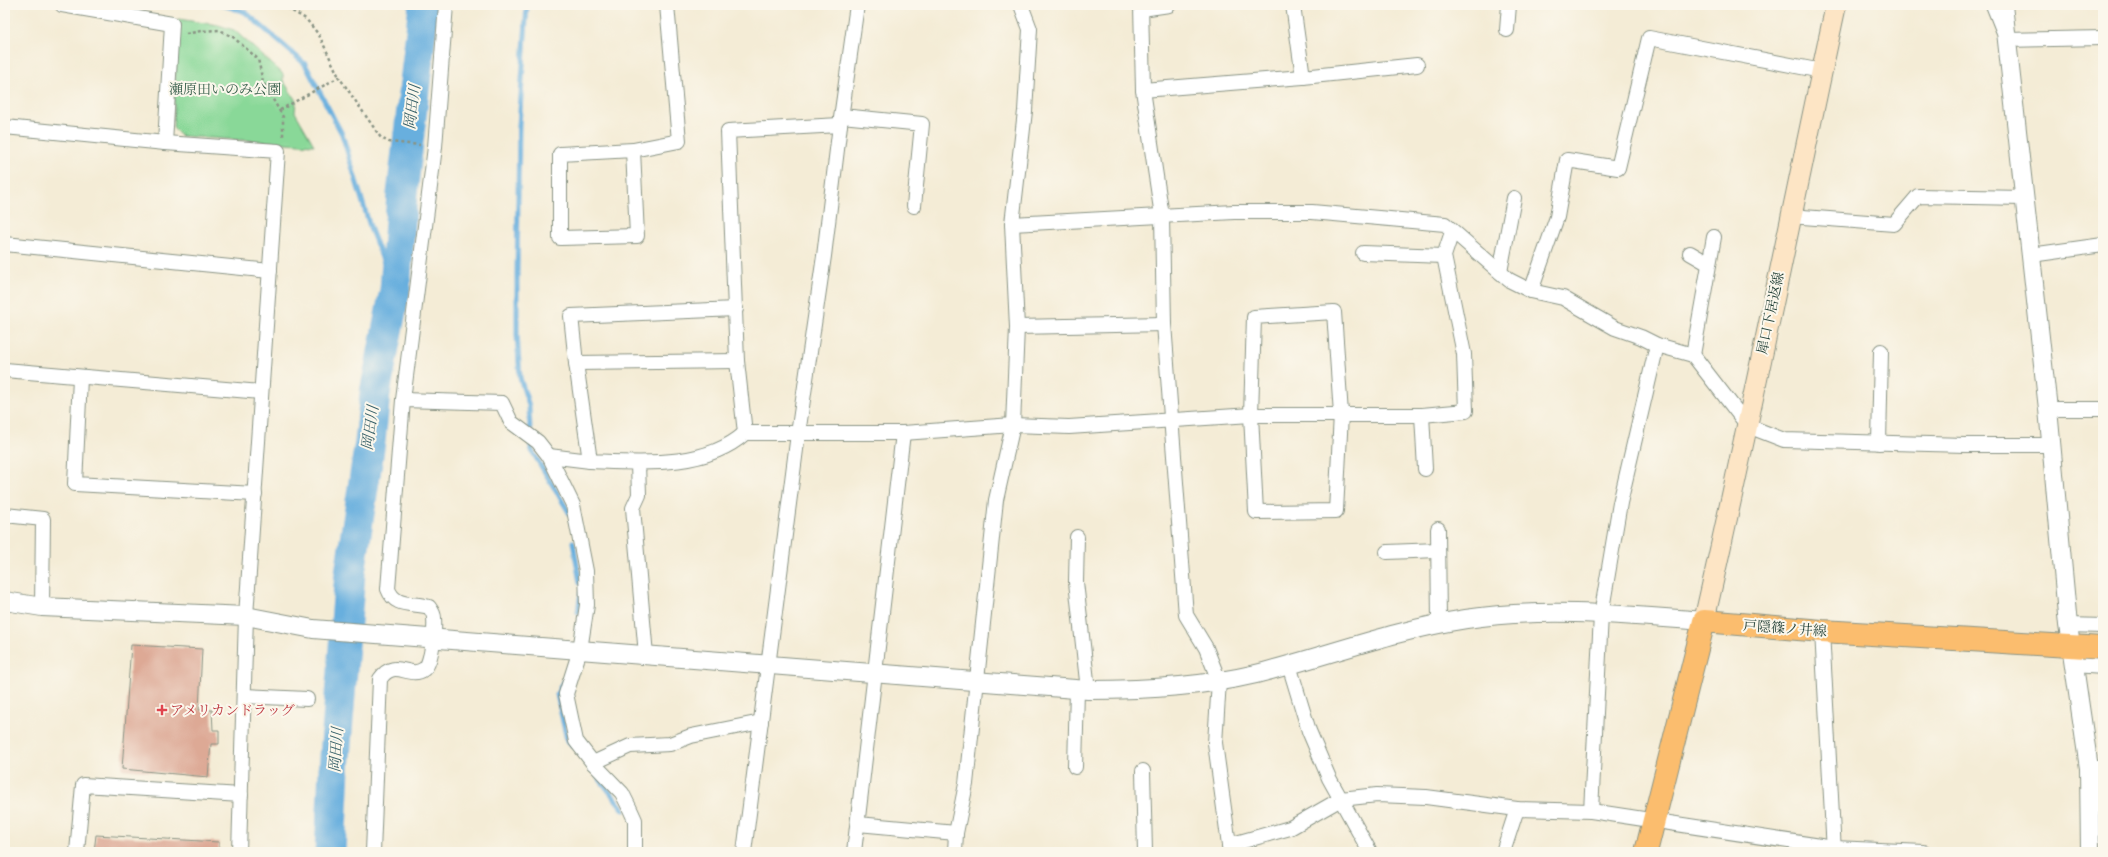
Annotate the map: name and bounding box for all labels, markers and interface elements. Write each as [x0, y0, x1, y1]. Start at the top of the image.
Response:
park label: 瀬原田いのみ公園 [169, 81, 281, 99]
water label: 岡田川 [400, 82, 425, 131]
street label: 犀口下居返線 [1753, 270, 1789, 356]
water label: 岡田川 [358, 402, 383, 452]
street label: 戸隠篠ノ井線 [1742, 617, 1827, 641]
place label: アメリカンドラッグ [170, 702, 295, 720]
marker: アメリカンドラッグ [157, 705, 167, 715]
water label: 岡田川 [325, 725, 348, 773]

